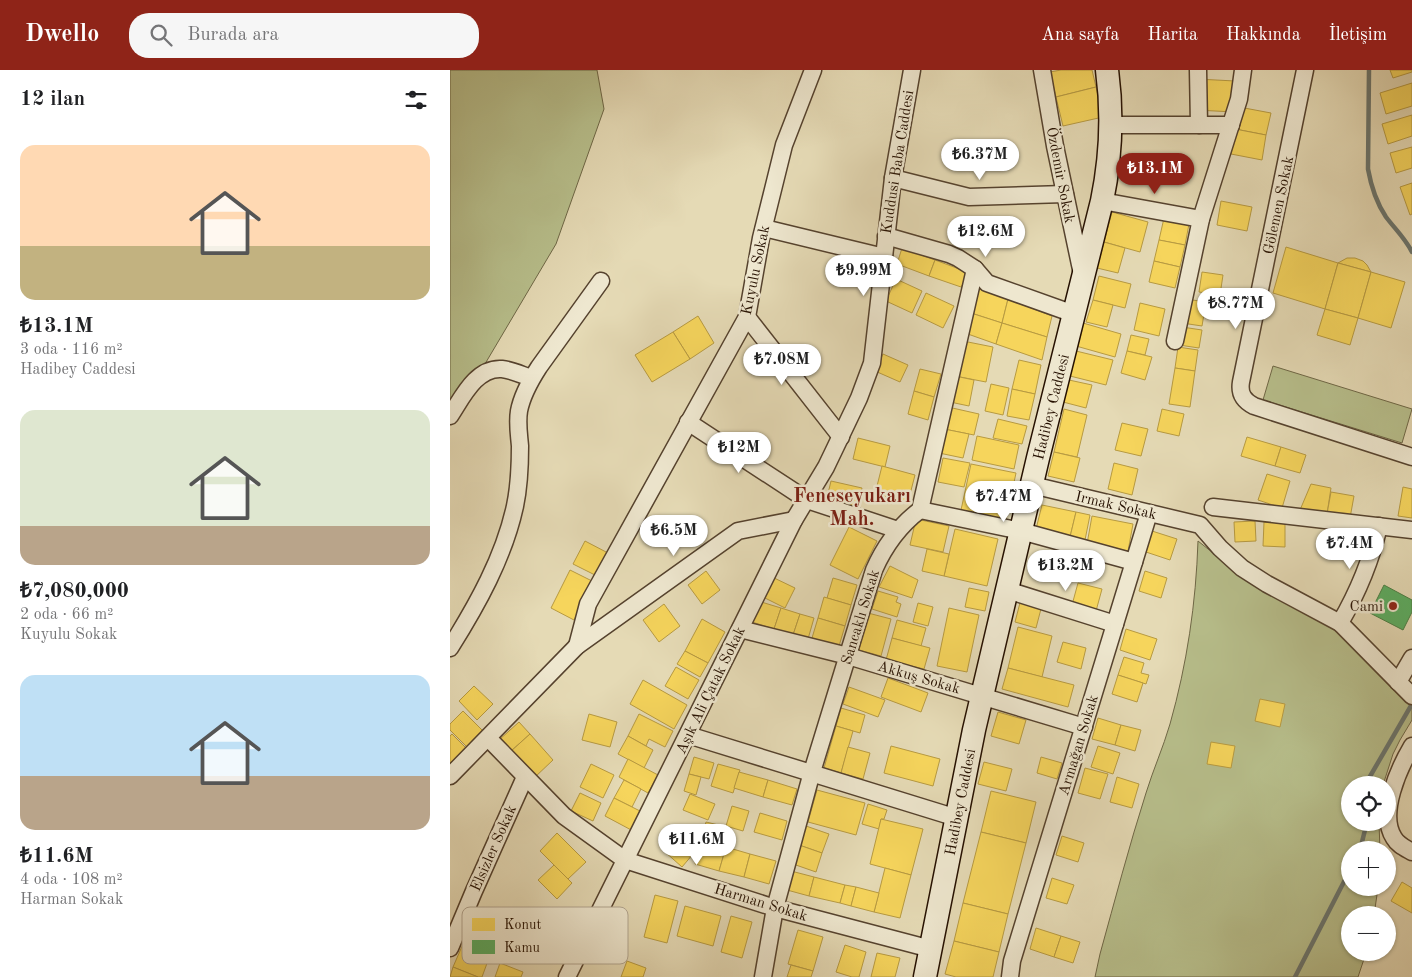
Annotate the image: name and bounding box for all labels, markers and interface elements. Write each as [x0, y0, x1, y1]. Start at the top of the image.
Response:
search box [129, 13, 479, 58]
icon: search [147, 21, 175, 49]
text: Dwello [25, 23, 99, 47]
text: Burada ara [187, 26, 279, 45]
text: Ana sayfa [1041, 26, 1119, 44]
text: Harita [1147, 26, 1198, 44]
text: Hakkında [1226, 26, 1301, 44]
text: İletişim [1329, 26, 1387, 44]
icon: filters [402, 86, 430, 114]
text: 12 ilan [20, 89, 85, 110]
street label: Kuddusi Baba Caddesi [880, 89, 917, 235]
street label: Özdemir Sokak [1043, 125, 1079, 225]
pin: ₺6.37M [939, 138, 1021, 181]
text: ₺6.37M [952, 147, 1008, 163]
pin: ₺13.1M [1114, 152, 1196, 195]
street label: Gölemen Sokak [1262, 155, 1297, 256]
text: ₺13.1M [1127, 161, 1183, 177]
icon: home [180, 178, 270, 268]
pin: ₺12.6M [945, 216, 1027, 258]
street label: Kuyulu Sokak [740, 224, 773, 317]
text: ₺12.6M [958, 224, 1014, 240]
pin: ₺9.99M [823, 254, 905, 297]
text: ₺9.99M [836, 263, 892, 279]
pin: ₺8.77M [1195, 288, 1277, 330]
text: ₺8.77M [1208, 296, 1264, 312]
text: ₺13.1M [20, 316, 93, 337]
text: 3 oda · 116 m² [20, 342, 123, 358]
pin: ₺7.08M [741, 344, 823, 386]
text: ₺7.08M [754, 352, 810, 368]
street label: Hadibey Caddesi [1032, 353, 1073, 462]
text: Hadibey Caddesi [20, 362, 136, 378]
pin: ₺12M [709, 432, 769, 474]
text: ₺12M [718, 440, 760, 456]
icon: home [180, 443, 270, 533]
pin: ₺7.47M [963, 480, 1045, 523]
district label: Feneseyukarı Mah. [793, 487, 911, 530]
text: ₺7.47M [976, 489, 1032, 505]
street label: Irmak Sokak [1073, 490, 1158, 523]
pin: ₺6.5M [639, 514, 709, 557]
text: ₺6.5M [651, 523, 697, 539]
pin: ₺7.4M [1315, 528, 1385, 570]
text: ₺7.4M [1327, 536, 1373, 552]
pin: ₺13.2M [1025, 550, 1107, 592]
text: ₺13.2M [1038, 558, 1094, 574]
street label: Sancaklı Sokak [840, 568, 883, 667]
text: ₺7,080,000 [20, 581, 129, 602]
place label: Cami [1350, 600, 1383, 615]
marker: Cami [1387, 600, 1399, 612]
text: 2 oda · 66 m² [20, 607, 113, 623]
street label: Aşık Ali Çatak Sokak [674, 624, 749, 757]
text: Kuyulu Sokak [20, 627, 117, 643]
street label: Akkuş Sokak [875, 659, 962, 697]
street label: Armağan Sokak [1057, 693, 1102, 798]
icon: home [180, 708, 270, 798]
street label: Hadibey Caddesi [944, 748, 979, 857]
map controls [1341, 776, 1396, 961]
button: locate [1341, 776, 1396, 831]
street label: Elsizler Sokak [469, 803, 520, 894]
pin: ₺11.6M [656, 824, 738, 866]
text: ₺11.6M [669, 832, 725, 848]
button: + [1341, 841, 1396, 896]
text: ₺11.6M [20, 846, 93, 867]
text: 4 oda · 108 m² [20, 872, 123, 888]
street label: Harman Sokak [712, 882, 809, 925]
text: Harman Sokak [20, 892, 123, 908]
button: − [1341, 906, 1396, 961]
legend [462, 907, 628, 964]
text: Konut [504, 918, 542, 932]
text: Kamu [504, 941, 541, 955]

